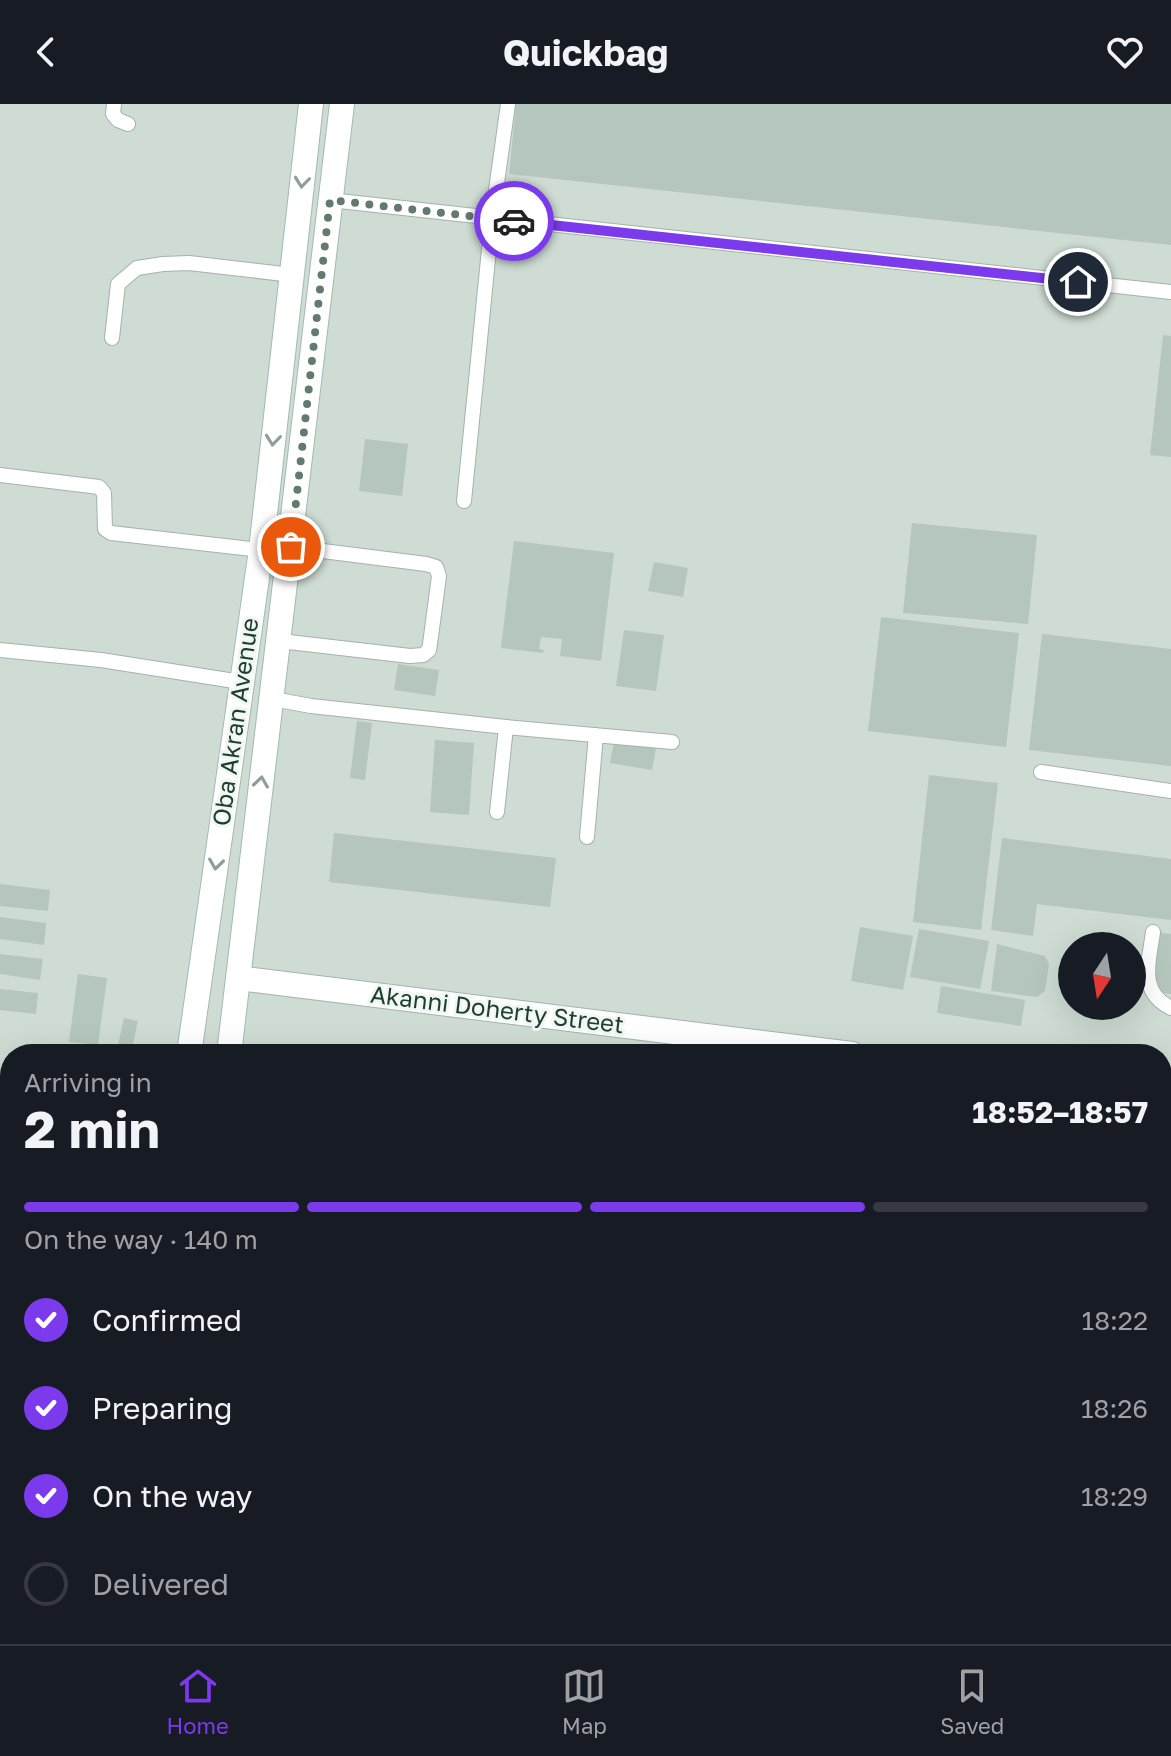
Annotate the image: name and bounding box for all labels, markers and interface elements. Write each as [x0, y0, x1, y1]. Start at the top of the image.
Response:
icon: back [24, 30, 68, 74]
icon: heart [1103, 30, 1147, 74]
text: Quickbag [503, 31, 668, 74]
one-way arrow [294, 175, 311, 188]
courier [474, 181, 554, 261]
icon: car [492, 199, 536, 243]
pin [1044, 248, 1112, 316]
icon: home [1056, 260, 1100, 304]
one-way arrow [265, 434, 282, 447]
pin [257, 513, 325, 581]
icon: bag [269, 525, 313, 569]
street label: Oba Akran Avenue [206, 616, 263, 828]
one-way arrow [252, 775, 269, 789]
one-way arrow [208, 857, 225, 871]
north arrow [1058, 932, 1146, 1020]
map controls [1058, 932, 1146, 1020]
street label: Akanni Doherty Street [369, 979, 626, 1038]
text: Arriving in [24, 1067, 152, 1098]
text: 18:52–18:57 [972, 1094, 1148, 1130]
text: 2 min [24, 1097, 160, 1159]
text: On the way · 140 m [24, 1224, 258, 1255]
icon: check [24, 1298, 68, 1342]
text: Confirmed [92, 1302, 242, 1338]
text: 18:22 [1082, 1305, 1148, 1336]
icon: check [24, 1386, 68, 1430]
text: Preparing [92, 1390, 233, 1426]
text: 18:26 [1081, 1393, 1148, 1424]
icon: check [24, 1474, 68, 1518]
text: On the way [92, 1478, 252, 1514]
text: 18:29 [1081, 1481, 1148, 1512]
text: Delivered [92, 1566, 229, 1602]
tab: Home [167, 1664, 229, 1739]
tab: Map [562, 1664, 607, 1739]
tab: Saved [940, 1664, 1004, 1739]

